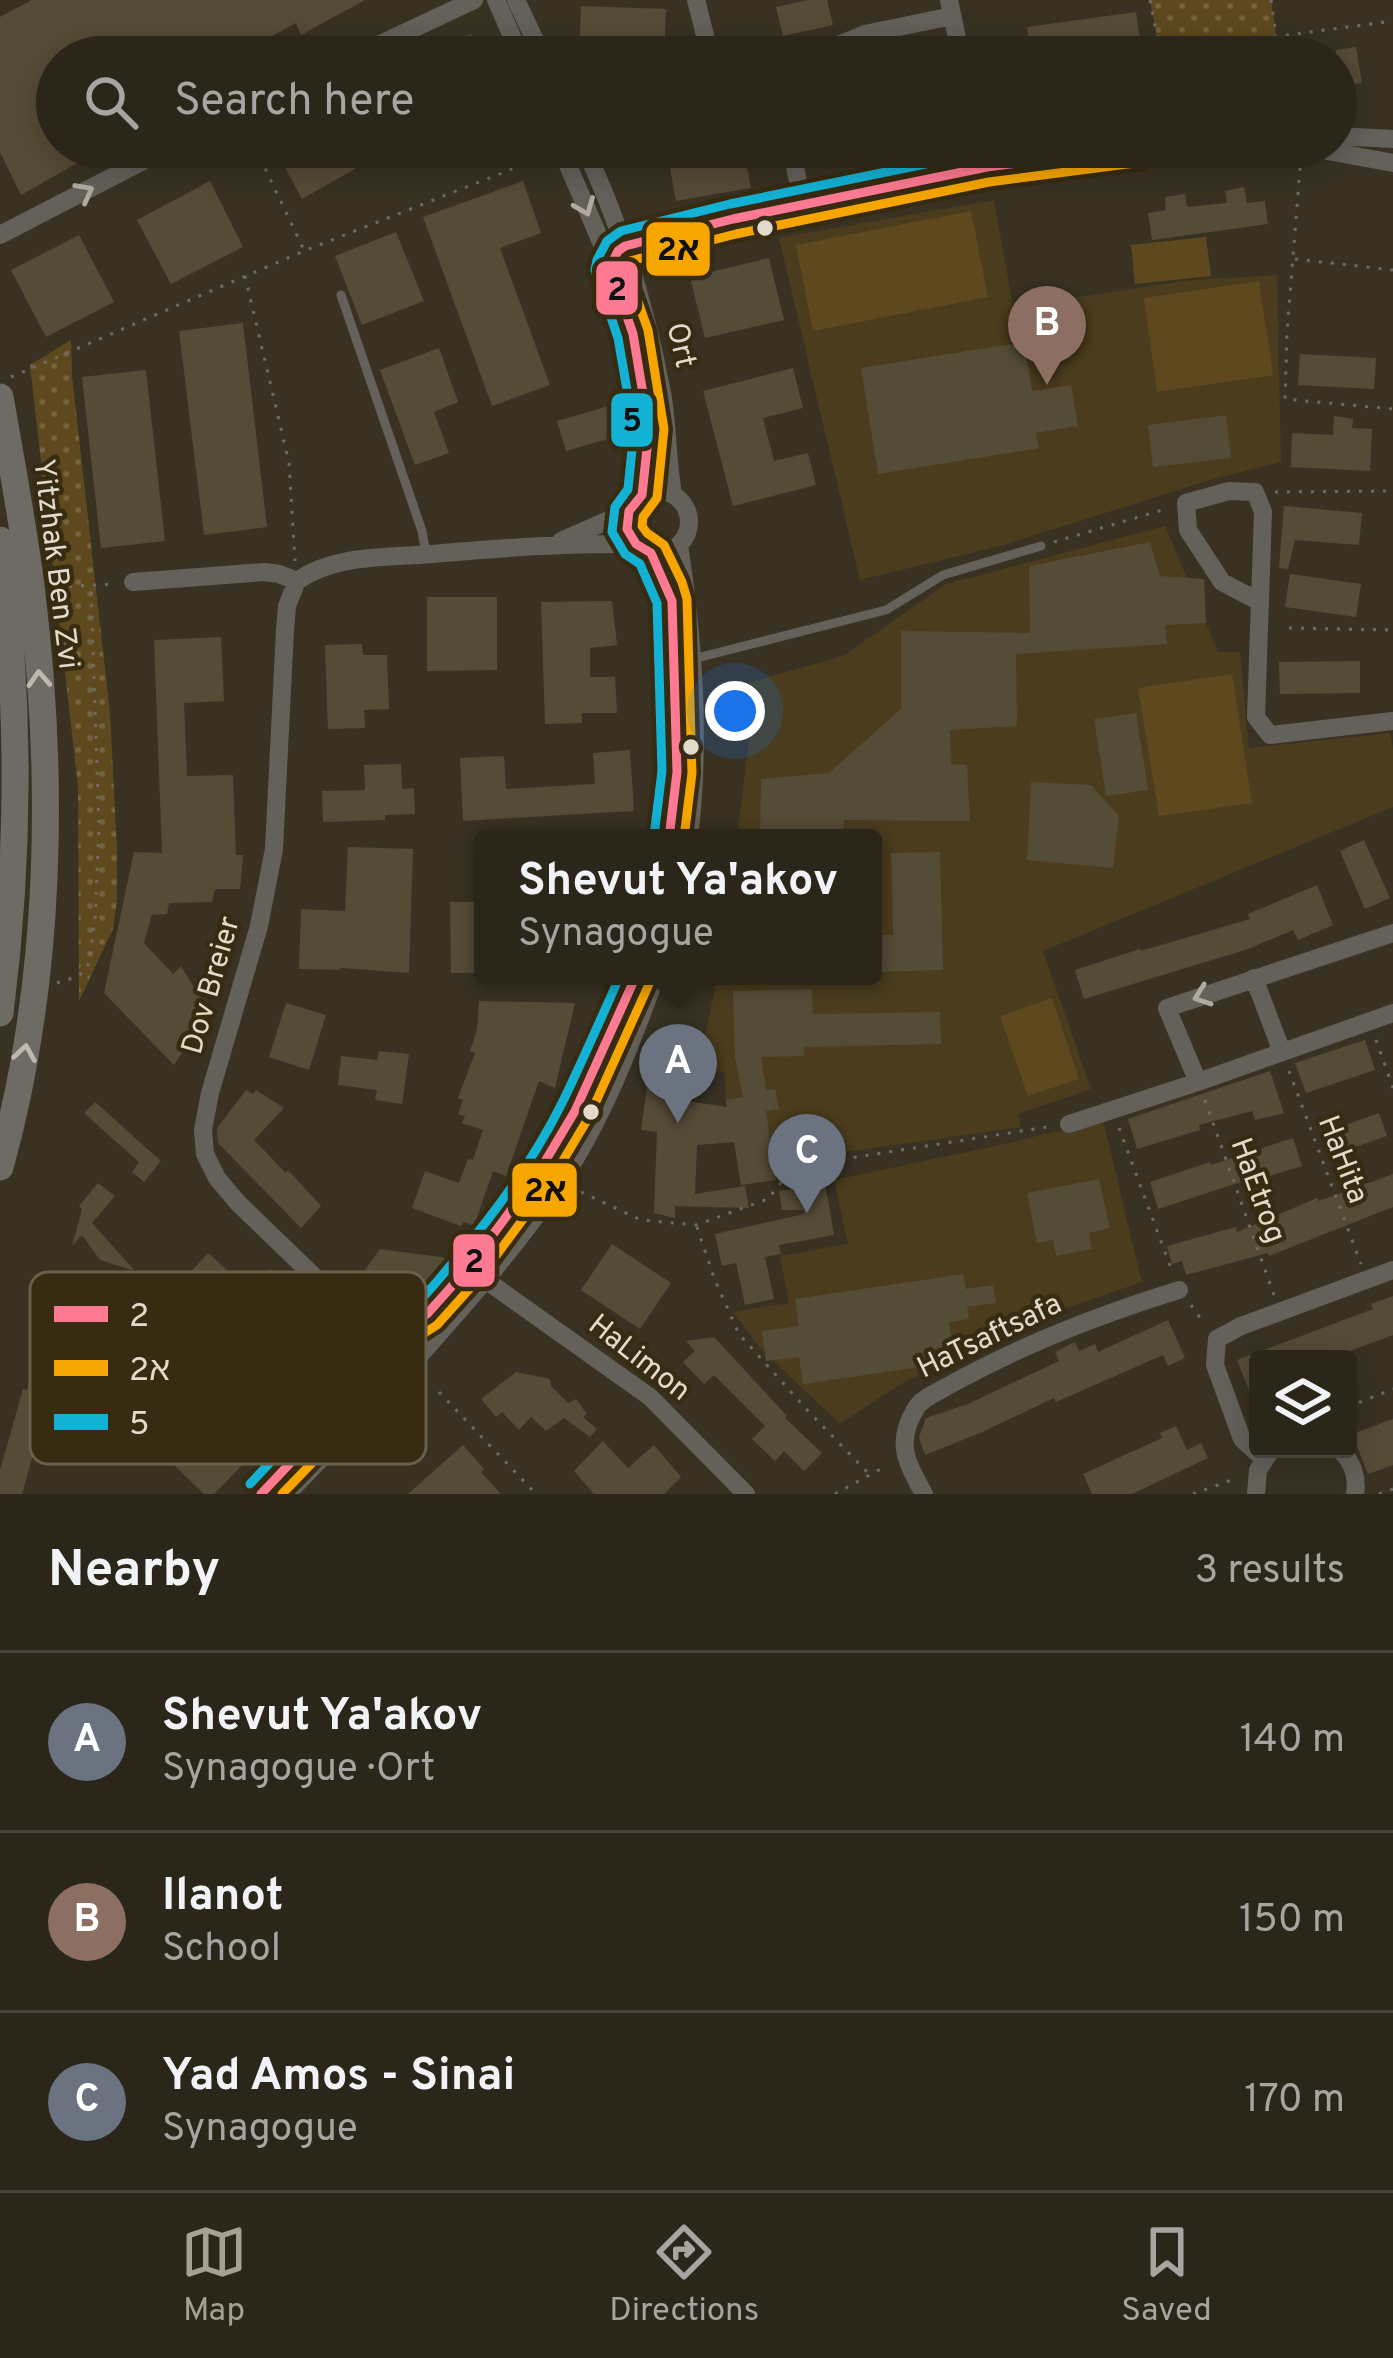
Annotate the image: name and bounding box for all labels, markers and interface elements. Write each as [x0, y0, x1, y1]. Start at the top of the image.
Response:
search box [36, 36, 1357, 168]
icon: search [78, 69, 144, 135]
text: Search here [174, 74, 414, 131]
one-way arrow [73, 182, 94, 206]
one-way arrow [571, 195, 595, 216]
unlabelled marker [754, 217, 776, 239]
line badge: 2א [644, 220, 712, 278]
text: 2א [657, 231, 699, 273]
line badge: 2 [594, 259, 640, 317]
text: 2 [607, 271, 627, 313]
pin: B [1008, 286, 1086, 385]
street label: Ort [656, 319, 703, 372]
line badge: 5 [609, 391, 655, 449]
text: 5 [622, 402, 642, 444]
street label: Yitzhak Ben Zvi [23, 457, 86, 671]
one-way arrow [26, 669, 52, 688]
your location [705, 681, 765, 741]
unlabelled marker [680, 736, 702, 758]
popup [474, 829, 882, 985]
text: Shevut Ya'akov [518, 854, 838, 911]
text: Synagogue [518, 911, 714, 960]
street label: Dov Breier [175, 912, 250, 1059]
one-way arrow [1193, 982, 1214, 1006]
pin: A [639, 1024, 717, 1123]
one-way arrow [12, 1044, 37, 1064]
unlabelled marker [580, 1101, 602, 1123]
street label: HaHita [1308, 1111, 1375, 1209]
pin: C [768, 1114, 846, 1213]
street label: HaEtrog [1221, 1133, 1293, 1248]
line badge: 2א [510, 1161, 579, 1219]
text: 2א [524, 1172, 566, 1214]
line badge: 2 [451, 1232, 497, 1289]
text: 2 [464, 1243, 484, 1285]
legend [30, 1272, 426, 1464]
street label: HaTsaftsafa [912, 1286, 1068, 1388]
text: 2 [129, 1297, 149, 1339]
street label: HaLimon [580, 1308, 697, 1410]
map controls [1249, 1350, 1357, 1458]
button: layers [1249, 1350, 1357, 1458]
text: 2א [129, 1351, 170, 1393]
text: 5 [129, 1405, 150, 1447]
text: Nearby [48, 1540, 220, 1605]
text: 3 results [1195, 1548, 1345, 1597]
text: Shevut Ya'akov [162, 1689, 482, 1746]
text: A [73, 1717, 101, 1766]
text: 140 m [1240, 1717, 1345, 1766]
text: Synagogue · Ort [162, 1746, 435, 1795]
text: Ilanot [162, 1869, 283, 1926]
text: B [74, 1897, 100, 1946]
text: 150 m [1239, 1897, 1345, 1946]
text: School [162, 1926, 281, 1975]
text: Yad Amos - Sinai [162, 2049, 515, 2106]
text: C [75, 2077, 99, 2126]
text: 170 m [1244, 2077, 1345, 2126]
text: Synagogue [162, 2106, 358, 2155]
tab: Map [181, 2219, 247, 2333]
tab: Directions [609, 2219, 759, 2333]
tab: Saved [1121, 2219, 1212, 2333]

